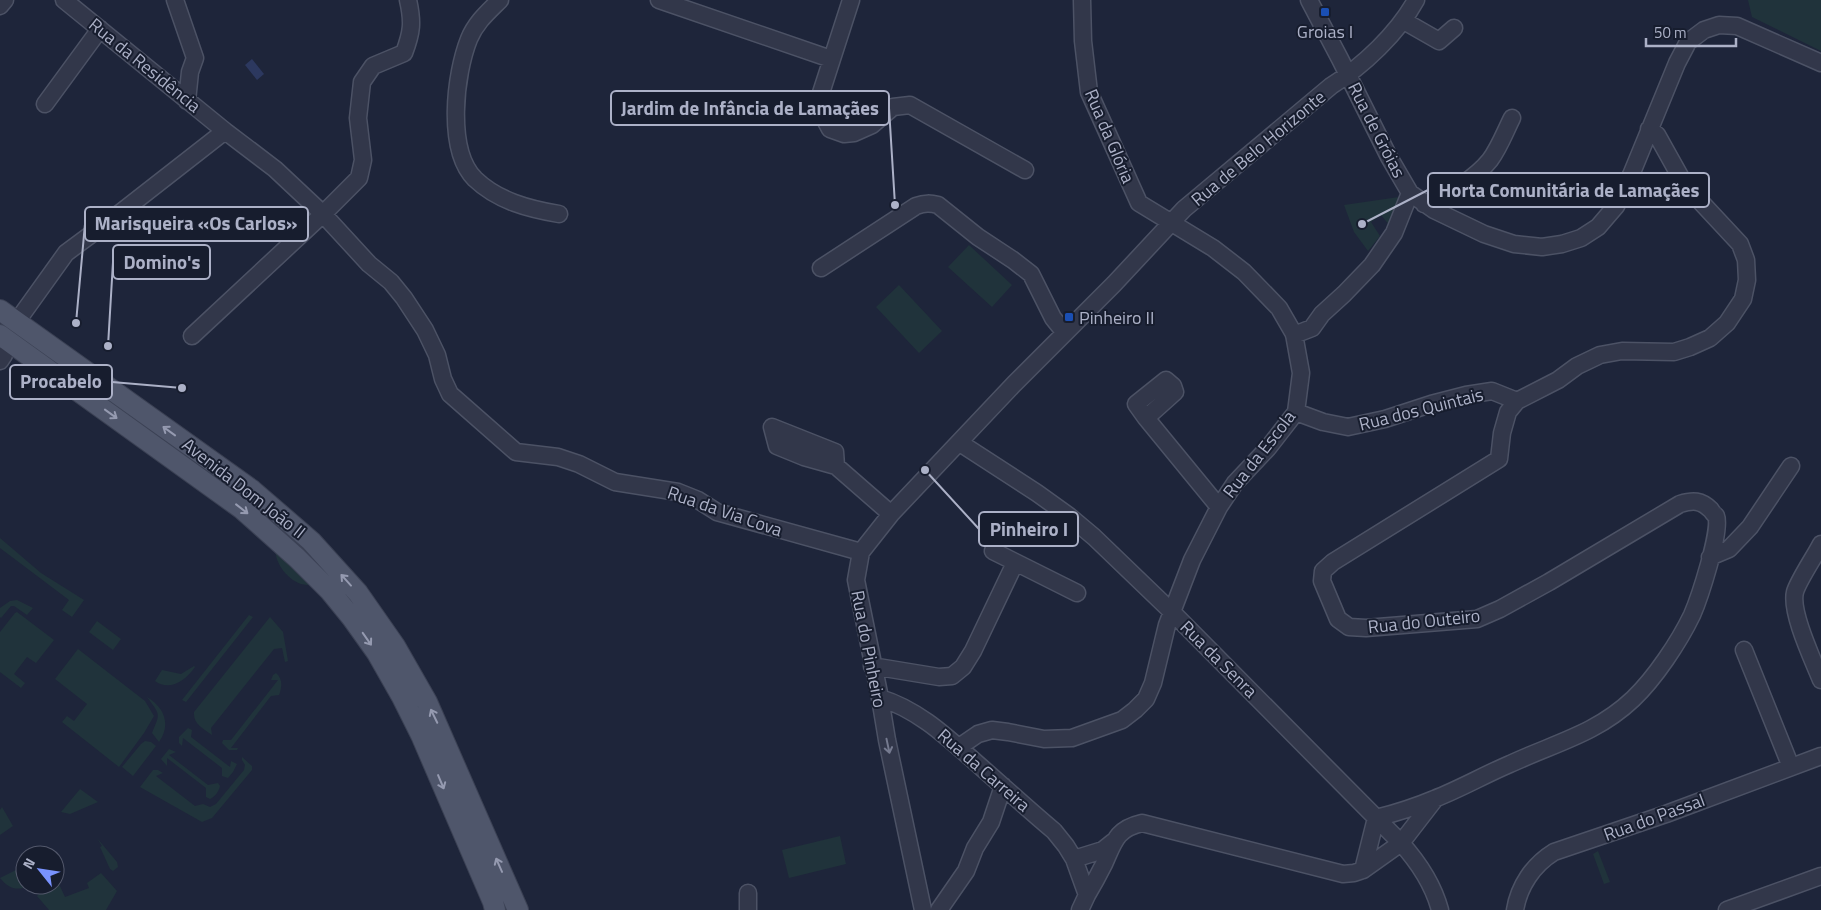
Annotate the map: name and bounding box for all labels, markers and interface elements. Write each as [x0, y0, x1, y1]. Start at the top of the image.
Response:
marker: Groias I [1319, 6, 1331, 18]
street label: Rua da Residência [83, 11, 207, 119]
scale bar [1646, 15, 1736, 47]
place label: Groias I [1297, 18, 1353, 45]
text: 50 m [1654, 21, 1687, 44]
street label: Rua de Gróias [1341, 77, 1413, 183]
street label: Rua de Belo Horizonte [1185, 84, 1331, 212]
street label: Rua da Glória [1078, 85, 1142, 187]
callout: Jardim de Infância de Lamaçães [611, 91, 889, 125]
text: Jardim de Infância de Lamaçães [621, 93, 879, 122]
callout: Horta Comunitária de Lamaçães [1428, 173, 1709, 207]
text: Horta Comunitária de Lamaçães [1439, 175, 1699, 204]
callout: Marisqueira «Os Carlos» [85, 207, 308, 241]
text: Marisqueira «Os Carlos» [94, 208, 298, 237]
callout: Domino's [113, 245, 210, 279]
text: Domino's [124, 247, 201, 276]
place label: Pinheiro II [1079, 304, 1154, 331]
marker: Pinheiro II [1063, 311, 1075, 323]
callout: Procabelo [10, 365, 112, 399]
text: Procabelo [20, 366, 102, 395]
street label: Rua dos Quintais [1356, 380, 1486, 438]
street label: Rua da Escola [1216, 404, 1302, 504]
one-way arrow [104, 409, 118, 419]
one-way arrow [162, 426, 176, 436]
street label: Avenida Dom João II [177, 431, 311, 545]
street label: Rua da Via Cova [664, 479, 786, 543]
one-way arrow [236, 504, 249, 515]
callout: Pinheiro I [979, 512, 1078, 546]
text: Pinheiro I [990, 514, 1068, 543]
one-way arrow [340, 574, 352, 587]
street label: Rua do Pinheiro [844, 588, 894, 710]
street label: Rua do Outeiro [1366, 602, 1482, 640]
street label: Rua da Senra [1174, 614, 1264, 704]
one-way arrow [362, 631, 372, 645]
one-way arrow [429, 709, 439, 724]
street label: Rua da Carreira [932, 722, 1036, 818]
one-way arrow [884, 737, 893, 753]
one-way arrow [438, 775, 447, 790]
street label: Rua do Passal [1600, 786, 1708, 848]
north arrow [15, 845, 65, 895]
text: N [17, 854, 40, 873]
one-way arrow [494, 858, 504, 873]

